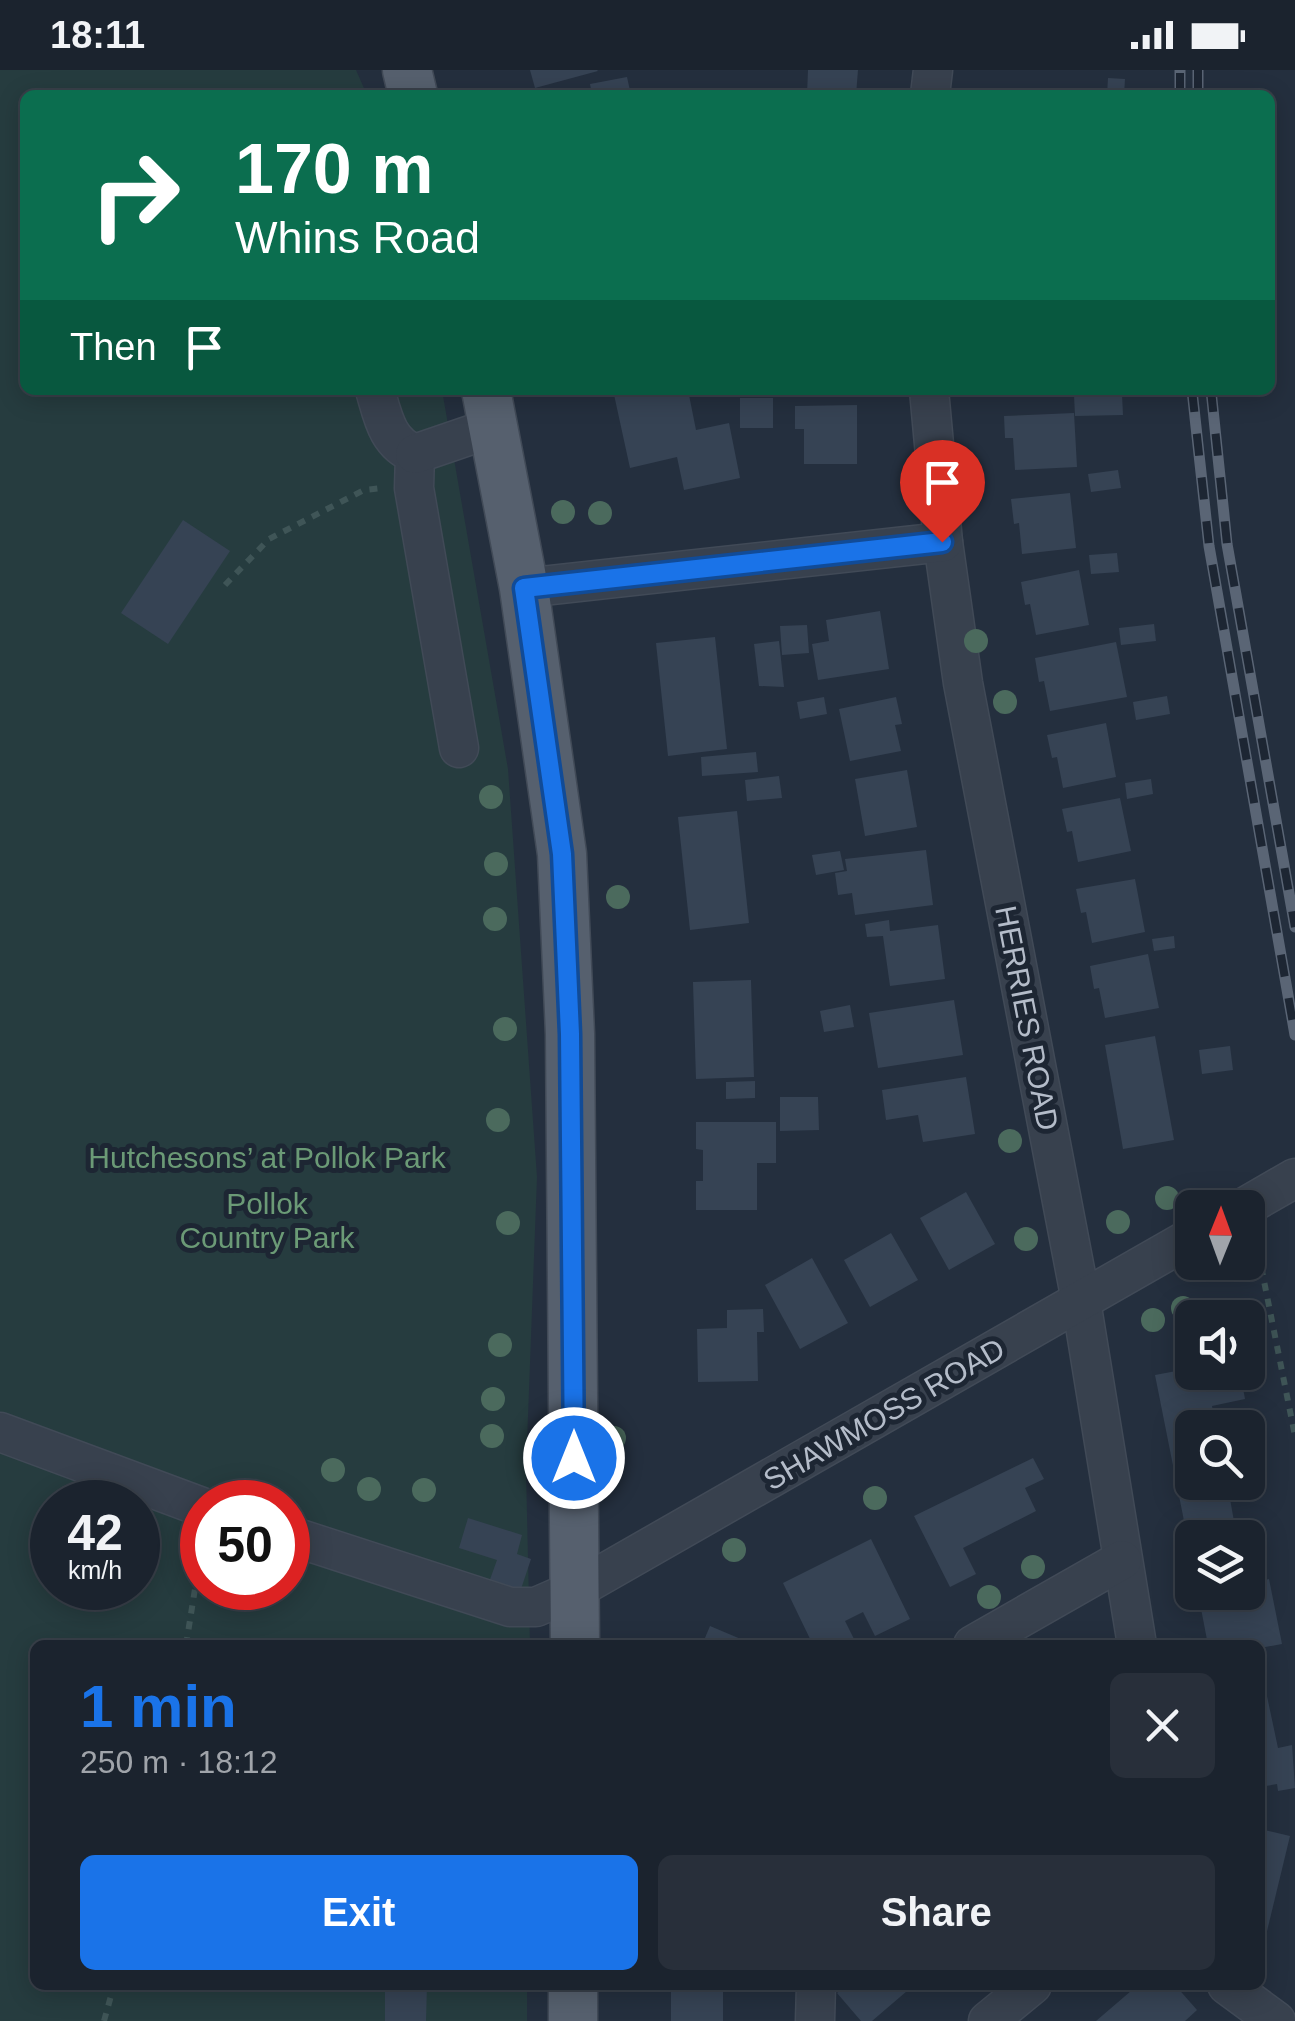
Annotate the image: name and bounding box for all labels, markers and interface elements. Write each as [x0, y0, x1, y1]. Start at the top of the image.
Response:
text: 18:11 [50, 14, 145, 56]
icon: right [70, 130, 200, 260]
text: 170 m [235, 130, 433, 208]
text: Whins Road [235, 212, 480, 263]
icon: arrive [177, 320, 232, 375]
text: Then [70, 326, 157, 368]
pin [900, 440, 985, 543]
icon: arrive [915, 455, 970, 510]
street label: HERRIES ROAD [989, 903, 1065, 1133]
park label: Hutchesons’ at Pollok Park [88, 1141, 447, 1174]
park label: Pollok Country Park [179, 1187, 356, 1254]
north arrow [1175, 1190, 1265, 1280]
map controls [1175, 1190, 1265, 1610]
button: sound [1175, 1300, 1265, 1390]
street label: SHAWMOSS ROAD [758, 1332, 1010, 1496]
position arrow [522, 1406, 626, 1510]
button: search [1175, 1410, 1265, 1500]
speed limit sign: 50 [180, 1480, 310, 1610]
text: 42 [67, 1505, 123, 1561]
button: layers [1175, 1520, 1265, 1610]
text: km/h [68, 1556, 122, 1584]
text: 1 min [80, 1673, 237, 1740]
button: close [1110, 1673, 1215, 1778]
text: 250 m · 18:12 [80, 1744, 277, 1780]
button: Exit [80, 1855, 638, 1970]
button: Share [658, 1855, 1215, 1970]

